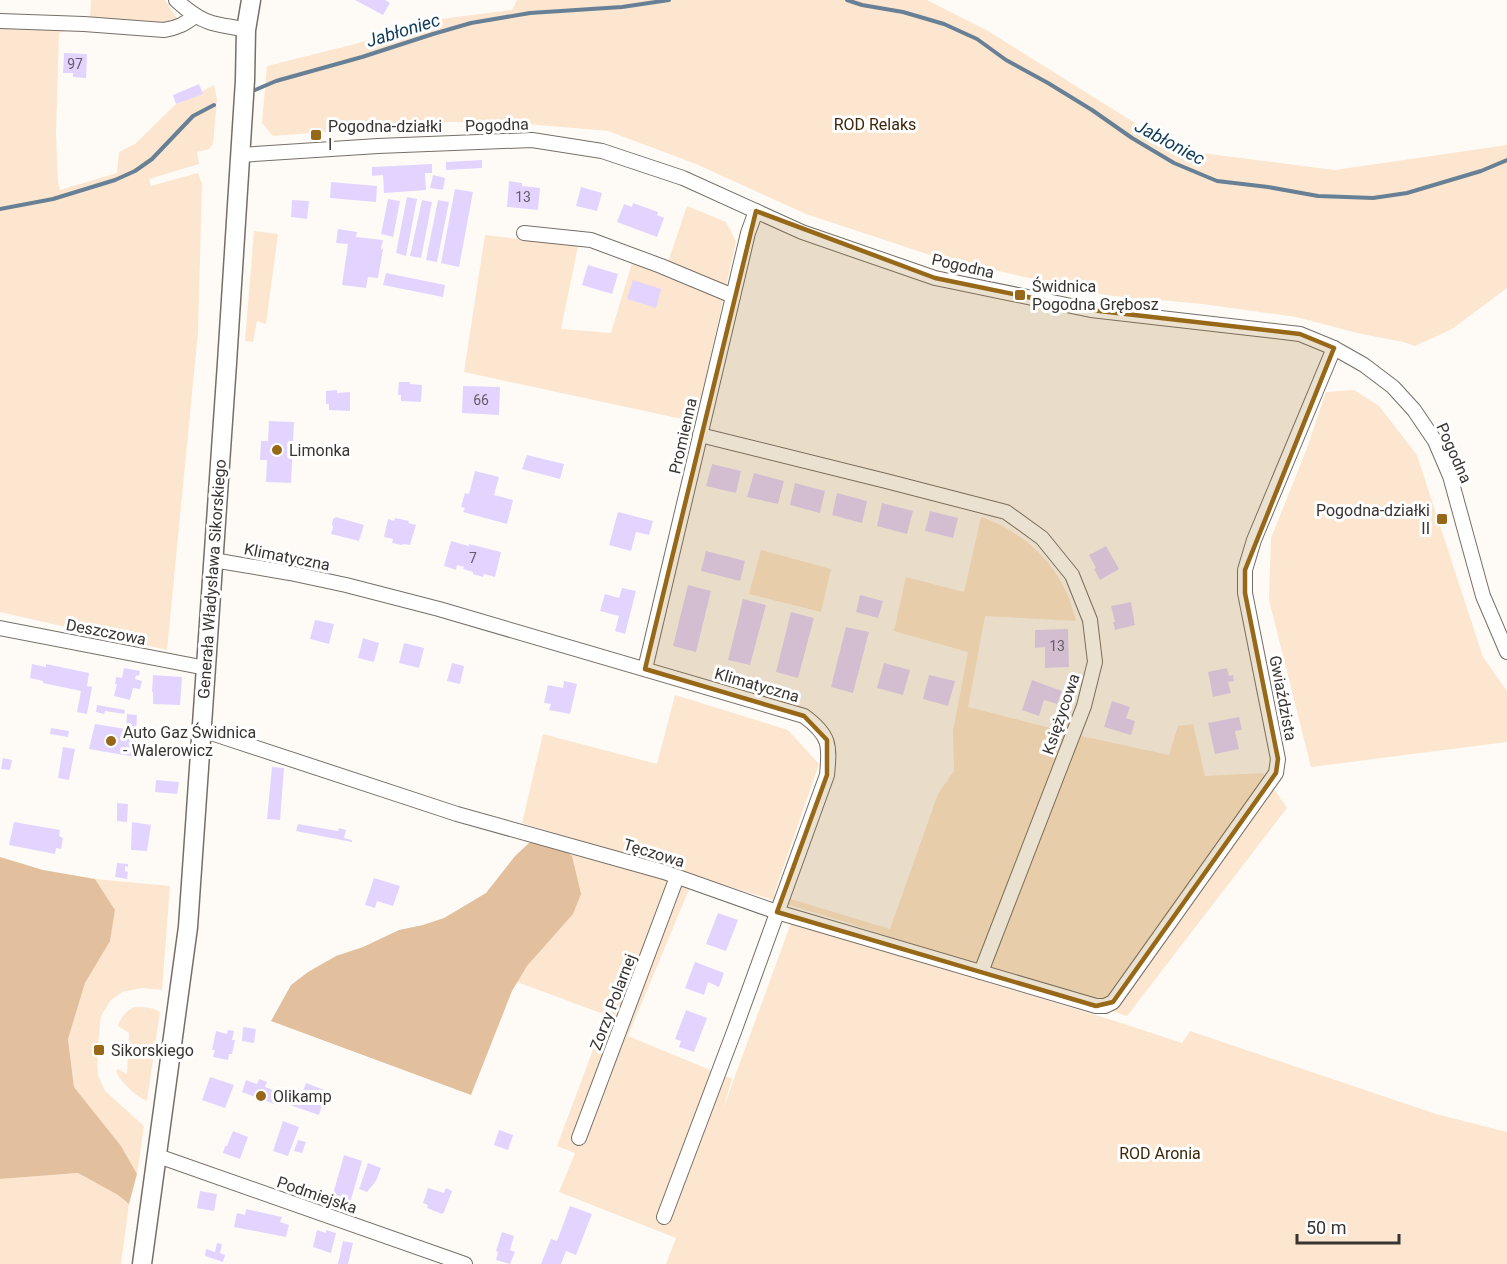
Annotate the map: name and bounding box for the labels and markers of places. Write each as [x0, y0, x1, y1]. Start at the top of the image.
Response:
place label: Pogodna-działki I [328, 117, 442, 154]
marker: Pogodna-działki I [309, 128, 323, 142]
place label: Świdnica Pogodna Grębosz [1032, 276, 1159, 314]
marker: Świdnica Pogodna Grębosz [1013, 288, 1027, 302]
place label: Limonka [289, 441, 350, 460]
marker: Limonka [270, 443, 284, 457]
place label: Pogodna-działki II [1316, 501, 1430, 538]
marker: Pogodna-działki II [1435, 512, 1449, 526]
place label: Auto Gaz Świdnica - Walerowicz [123, 722, 256, 760]
marker: Auto Gaz Świdnica - Walerowicz [104, 734, 118, 748]
place label: Sikorskiego [111, 1041, 194, 1060]
marker: Sikorskiego [92, 1043, 106, 1057]
place label: Olikamp [273, 1087, 332, 1106]
marker: Olikamp [254, 1089, 268, 1103]

